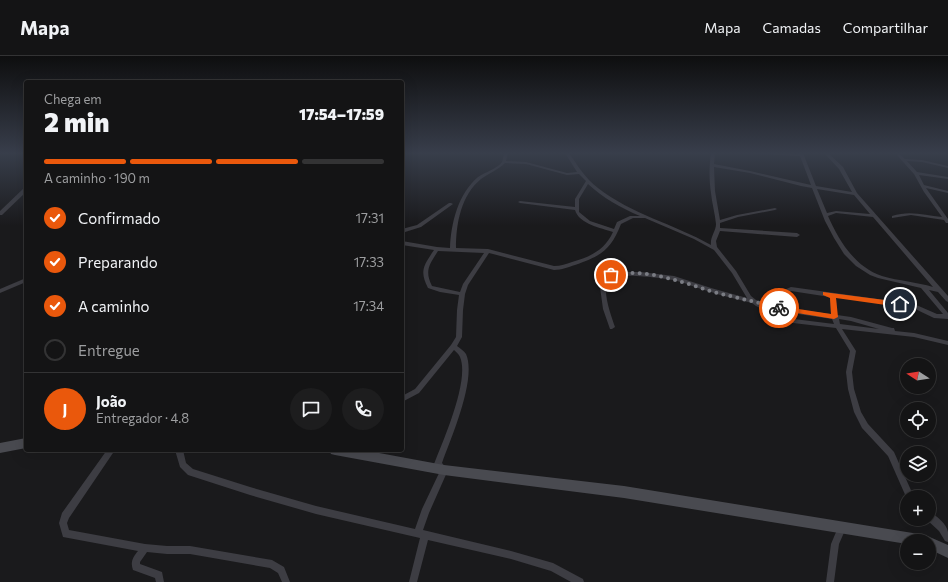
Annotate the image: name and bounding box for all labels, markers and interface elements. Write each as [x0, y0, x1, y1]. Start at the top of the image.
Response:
text: Mapa [20, 16, 69, 39]
text: Mapa [704, 19, 741, 36]
text: Camadas [763, 19, 821, 36]
text: Compartilhar [843, 19, 928, 36]
text: Chega em [44, 91, 102, 107]
text: 17:54–17:59 [299, 105, 384, 123]
text: 2 min [44, 106, 109, 137]
text: A caminho · 190 m [44, 170, 150, 186]
icon: check [44, 207, 66, 229]
text: Confirmado [78, 209, 160, 227]
text: 17:31 [356, 210, 384, 226]
icon: check [44, 251, 66, 273]
text: Preparando [78, 253, 158, 271]
text: 17:33 [354, 254, 384, 270]
pin [594, 258, 628, 292]
icon: bag [600, 264, 622, 286]
pin [883, 287, 917, 321]
courier [759, 288, 799, 328]
icon: home [889, 293, 911, 315]
icon: check [44, 295, 66, 317]
text: A caminho [78, 297, 150, 315]
icon: bike [768, 297, 790, 319]
text: 17:34 [353, 298, 384, 314]
text: Entregue [78, 341, 140, 359]
north arrow [900, 358, 936, 394]
map controls [900, 358, 936, 570]
button: chat [290, 388, 332, 430]
button: phone [342, 388, 384, 430]
text: João [96, 392, 127, 410]
text: J [63, 400, 67, 418]
button: locate [900, 402, 936, 438]
text: Entregador · 4.8 [96, 410, 189, 426]
button: layers [900, 446, 936, 482]
button: + [900, 490, 936, 526]
button: − [900, 534, 936, 570]

